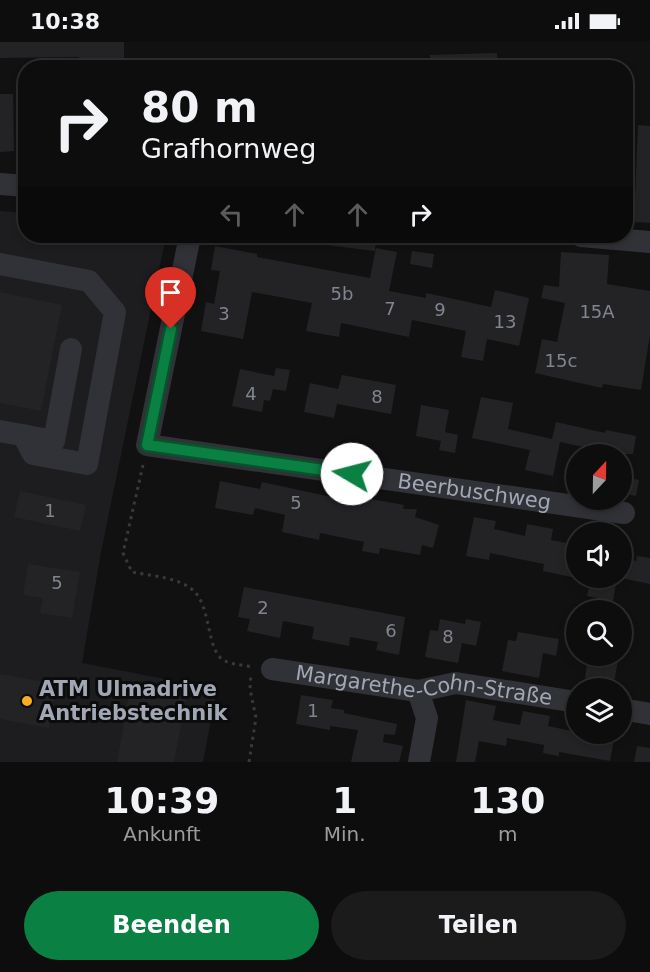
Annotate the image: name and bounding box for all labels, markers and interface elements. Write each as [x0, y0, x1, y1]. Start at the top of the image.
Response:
text: 10:38 [30, 9, 100, 34]
text: 80 m [141, 83, 258, 132]
icon: right [42, 84, 120, 162]
text: Grafhornweg [141, 133, 316, 164]
icon: left [215, 198, 248, 231]
icon: ahead [278, 198, 311, 231]
icon: ahead [341, 198, 374, 231]
icon: right [404, 198, 437, 231]
pin [145, 267, 196, 329]
icon: arrive [154, 276, 187, 309]
house number: 5b [331, 283, 353, 304]
house number: 7 [384, 298, 396, 319]
house number: 9 [434, 299, 446, 320]
house number: 15A [579, 301, 615, 322]
house number: 3 [218, 303, 230, 324]
house number: 13 [494, 311, 516, 332]
house number: 15c [545, 350, 577, 371]
house number: 4 [245, 383, 257, 404]
house number: 8 [371, 386, 383, 407]
position arrow [320, 442, 384, 506]
north arrow [566, 444, 632, 510]
map controls [566, 444, 632, 744]
street label: Beerbuschweg [396, 469, 553, 514]
house number: 5 [290, 492, 302, 513]
house number: 1 [44, 500, 56, 521]
button: sound [566, 522, 632, 588]
house number: 5 [51, 572, 63, 593]
house number: 2 [257, 597, 269, 618]
button: search [566, 600, 632, 666]
house number: 6 [385, 620, 397, 641]
house number: 8 [442, 626, 454, 647]
street label: Margarethe-Cohn-Straße [294, 661, 554, 710]
place label: ATM Ulmadrive Antriebstechnik [39, 677, 228, 725]
button: layers [566, 678, 632, 744]
marker: ATM Ulmadrive Antriebstechnik [20, 694, 34, 708]
house number: 1 [307, 700, 319, 721]
text: 10:39 [105, 780, 219, 821]
text: 1 [332, 780, 357, 821]
text: 130 [470, 780, 545, 821]
text: Ankunft [123, 822, 201, 846]
text: Min. [324, 822, 366, 846]
text: m [498, 822, 518, 846]
button: Beenden [24, 891, 319, 960]
button: Teilen [331, 891, 626, 960]

